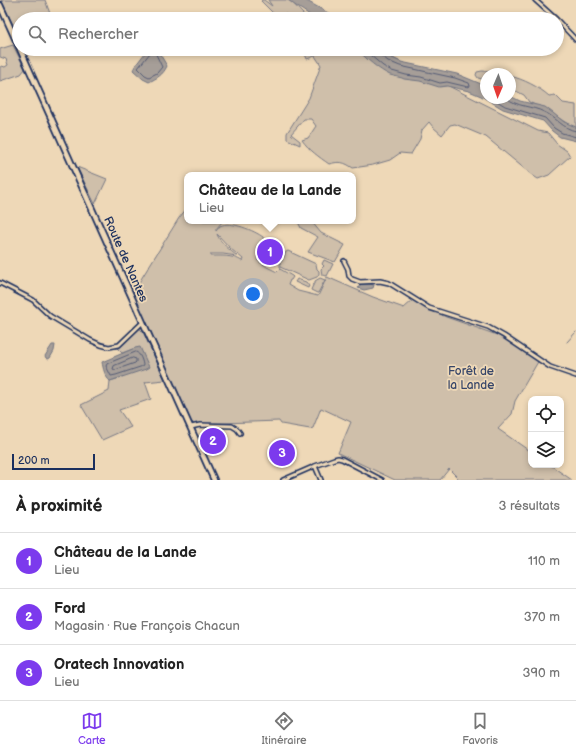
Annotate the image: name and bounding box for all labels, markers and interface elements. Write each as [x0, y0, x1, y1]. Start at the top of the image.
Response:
search box [12, 12, 564, 56]
icon: search [26, 23, 48, 45]
text: Rechercher [58, 25, 138, 44]
north arrow [480, 68, 516, 104]
popup [184, 172, 356, 224]
text: Château de la Lande [199, 181, 341, 200]
text: Lieu [199, 200, 224, 216]
street label: Route de Nantes [100, 214, 151, 304]
pin: 1 [257, 237, 283, 267]
your location [243, 284, 263, 304]
park label: Forêt de la Lande [448, 364, 494, 393]
map controls [528, 396, 564, 468]
button: locate [528, 396, 564, 432]
pin: 2 [200, 426, 226, 456]
button: layers [528, 432, 564, 468]
pin: 3 [269, 438, 295, 468]
scale bar [12, 452, 95, 471]
text: 200 m [18, 454, 50, 467]
text: À proximité [16, 496, 102, 516]
text: 3 résultats [498, 498, 560, 514]
text: Château de la Lande [54, 543, 197, 562]
text: 1 [26, 553, 32, 569]
text: 110 m [528, 553, 560, 569]
text: Lieu [54, 562, 79, 578]
text: Ford [54, 599, 86, 618]
text: 2 [25, 609, 33, 625]
text: 370 m [524, 609, 560, 625]
text: Magasin · Rue François Chacun [54, 618, 240, 634]
text: Oratech Innovation [54, 655, 184, 674]
text: 3 [25, 665, 33, 681]
text: 390 m [523, 665, 560, 681]
text: Lieu [54, 674, 79, 690]
tab: Carte [78, 710, 106, 747]
tab: Itinéraire [261, 710, 306, 747]
tab: Favoris [462, 710, 498, 747]

